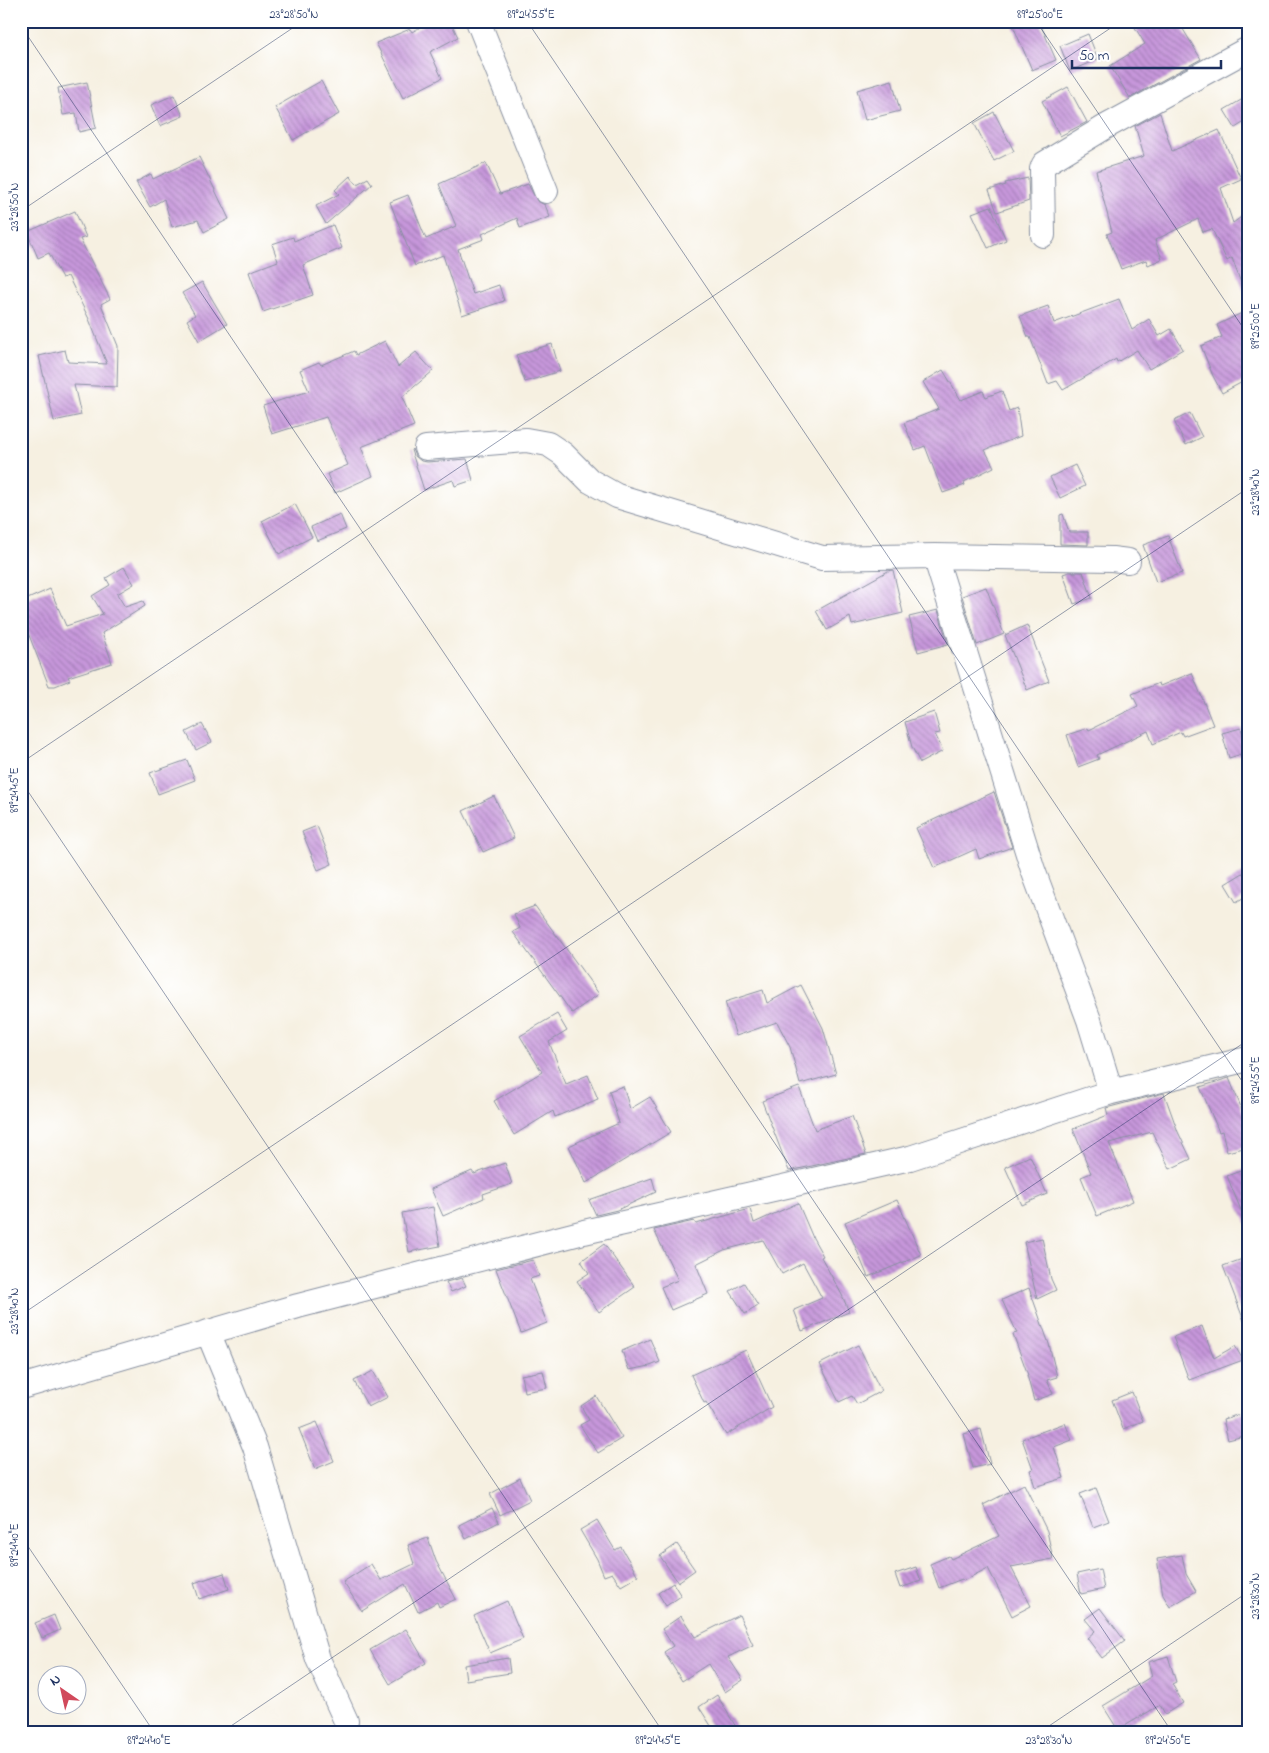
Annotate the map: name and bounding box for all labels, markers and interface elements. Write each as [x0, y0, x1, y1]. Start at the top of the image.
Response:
text: 23°28'50"N [270, 6, 318, 24]
text: 89°24'55"E [507, 6, 555, 24]
text: 89°25'00"E [1017, 6, 1063, 24]
scale bar [1072, 38, 1220, 70]
text: 50 m [1079, 45, 1110, 67]
text: 23°28'50"N [6, 183, 24, 231]
text: 89°25'00"E [1247, 303, 1265, 349]
text: 23°28'40"N [1247, 469, 1265, 515]
text: 89°24'45"E [6, 767, 24, 813]
text: 89°24'55"E [1247, 1056, 1265, 1104]
text: 23°28'40"N [6, 1288, 24, 1334]
text: 89°24'40"E [6, 1523, 24, 1567]
text: 23°28'30"N [1247, 1573, 1265, 1619]
north arrow [38, 1666, 88, 1716]
text: N [46, 1669, 65, 1692]
text: 89°24'40"E [127, 1732, 171, 1750]
text: 89°24'45"E [635, 1732, 681, 1750]
text: 23°28'30"N [1026, 1732, 1072, 1750]
text: 89°24'50"E [1145, 1732, 1191, 1750]

